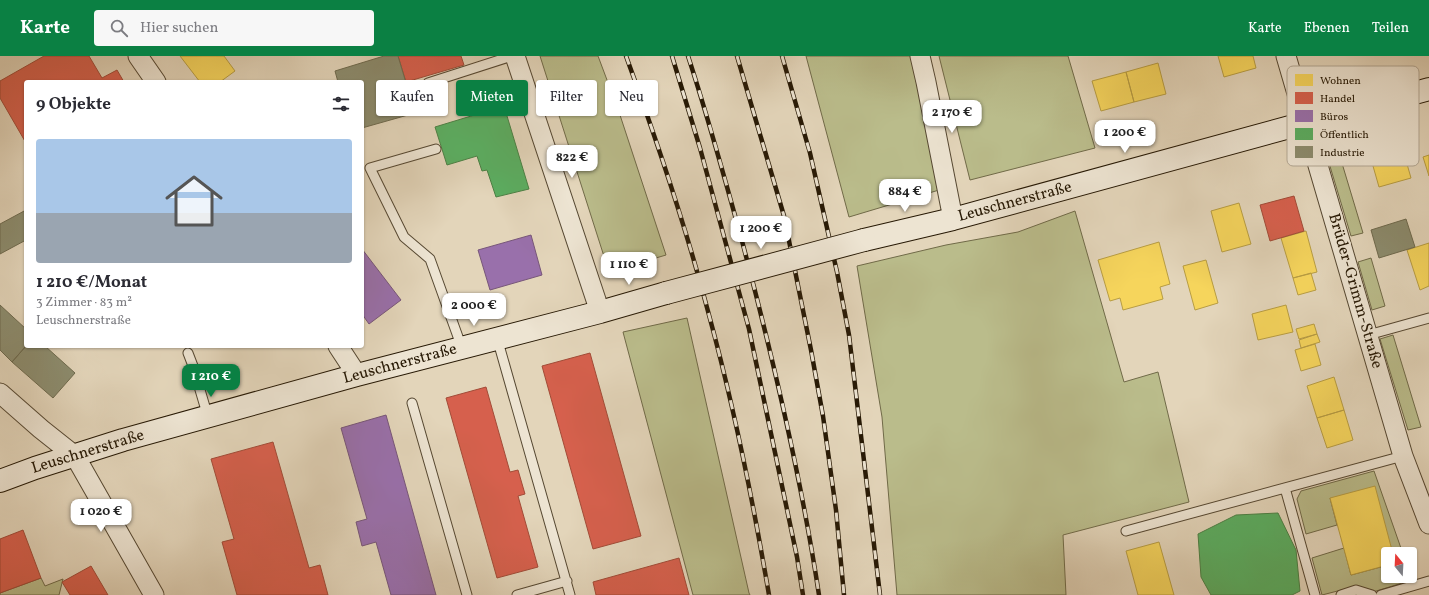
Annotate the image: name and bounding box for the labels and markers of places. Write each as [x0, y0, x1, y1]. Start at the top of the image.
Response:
pin: 2 170 € [915, 100, 989, 134]
pin: 1 200 € [1088, 120, 1162, 154]
pin: 822 € [544, 145, 600, 179]
pin: 884 € [877, 179, 933, 213]
pin: 1 200 € [724, 216, 798, 250]
pin: 1 110 € [592, 252, 666, 286]
pin: 2 000 € [437, 293, 511, 327]
pin: 1 210 € [174, 364, 248, 398]
pin: 1 020 € [64, 499, 138, 533]

